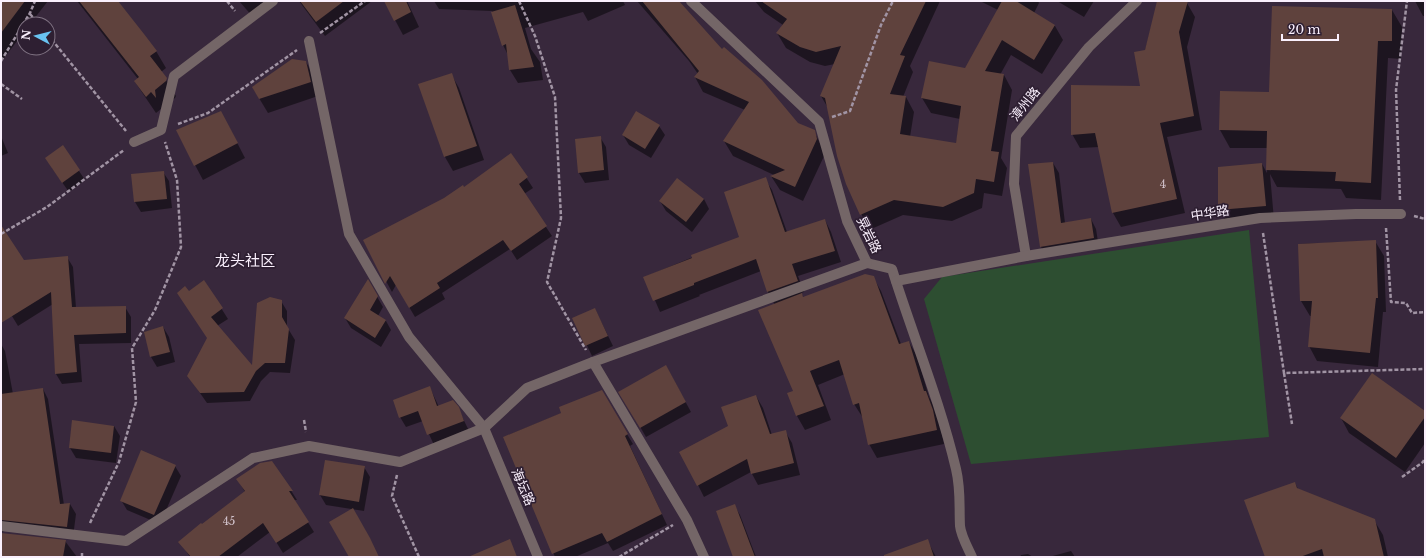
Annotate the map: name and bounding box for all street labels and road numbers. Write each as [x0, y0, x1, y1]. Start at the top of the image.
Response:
street label: 漳州路 [1006, 83, 1044, 125]
street label: 中华路 [1189, 202, 1231, 224]
street label: 晃岩路 [853, 214, 885, 256]
street label: 海坛路 [508, 466, 538, 508]

